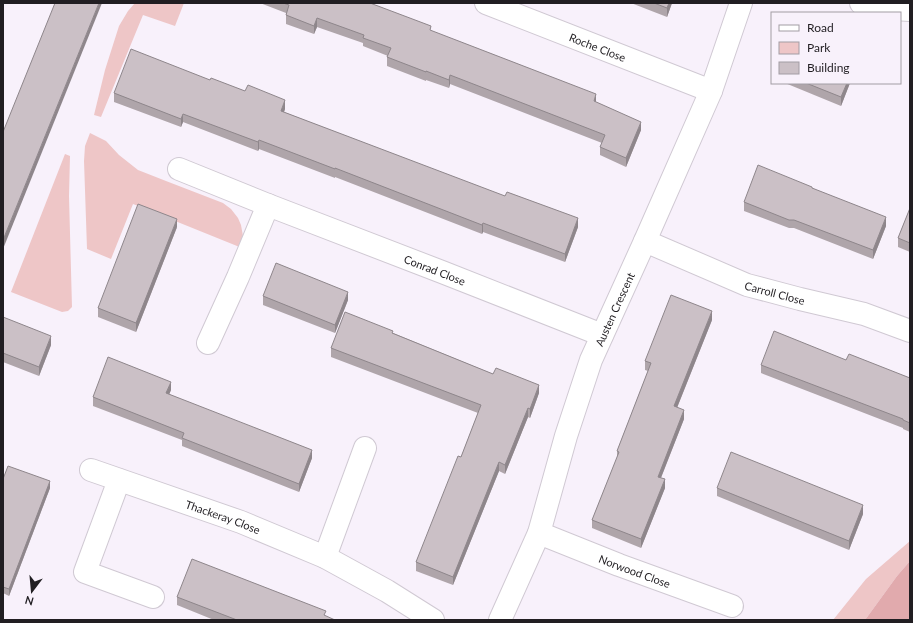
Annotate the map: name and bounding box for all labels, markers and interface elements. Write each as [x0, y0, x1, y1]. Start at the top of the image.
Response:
legend [771, 12, 901, 84]
text: Road [807, 20, 834, 35]
street label: Roche Close [568, 30, 628, 64]
text: Park [807, 40, 831, 55]
text: Building [807, 60, 850, 75]
street label: Conrad Close [402, 252, 468, 287]
street label: Austen Crescent [592, 270, 637, 348]
street label: Carroll Close [743, 278, 806, 307]
street label: Thackeray Close [184, 497, 263, 536]
street label: Norwood Close [597, 551, 673, 590]
north arrow [12, 571, 52, 611]
text: N [23, 594, 35, 609]

